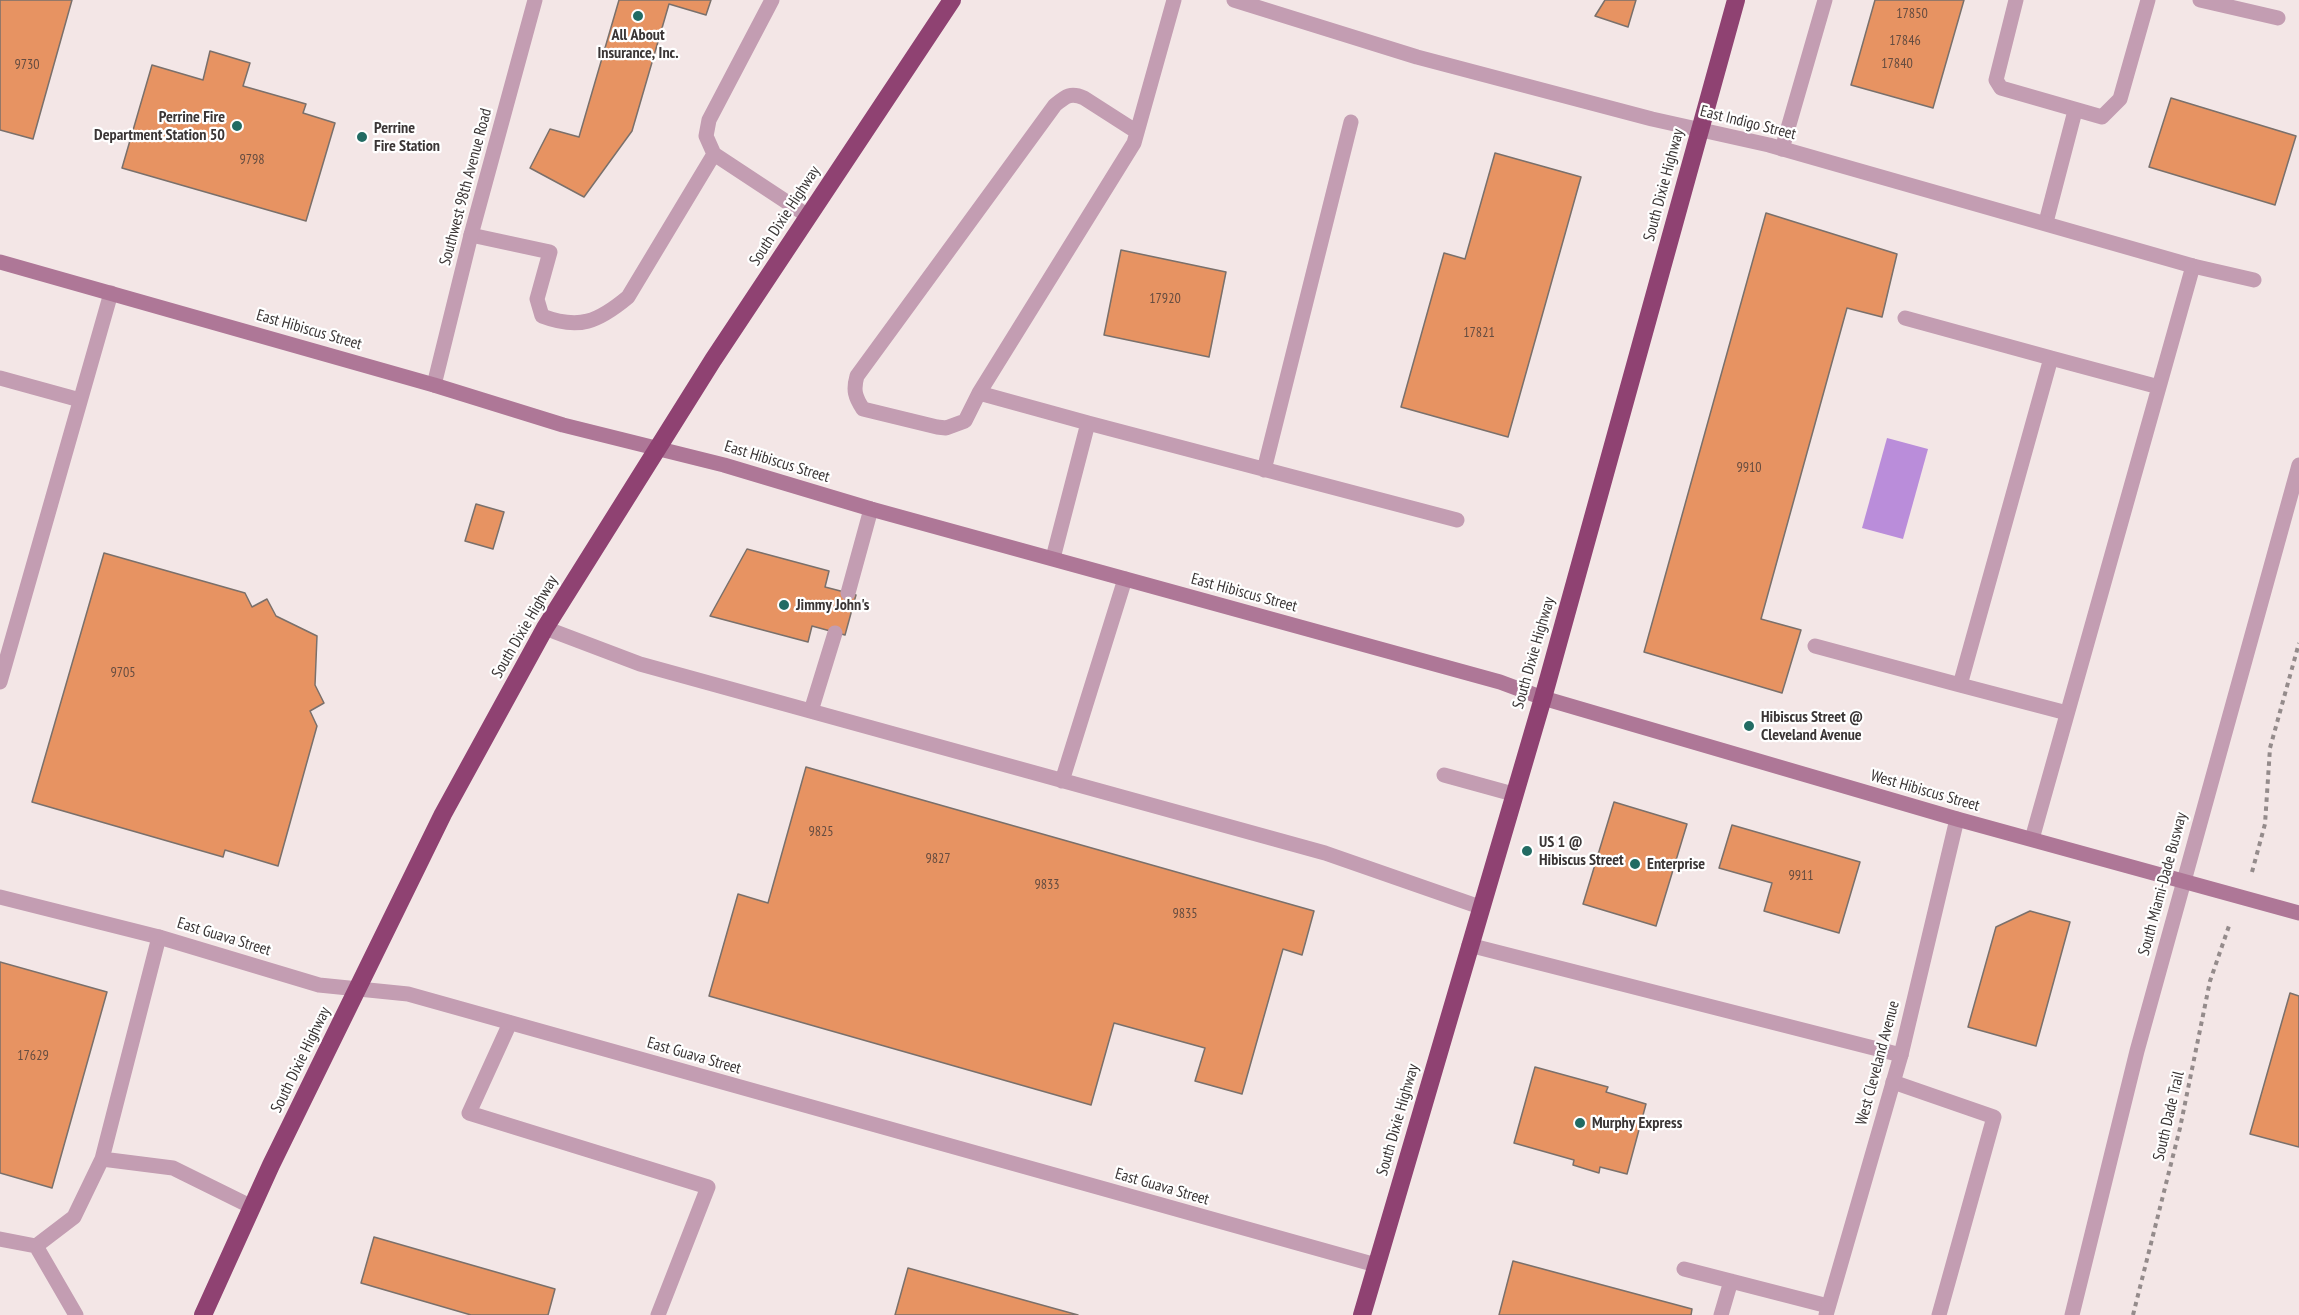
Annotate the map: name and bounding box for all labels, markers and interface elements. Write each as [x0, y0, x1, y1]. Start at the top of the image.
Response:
house number: 17850 [1896, 6, 1928, 22]
marker: All About Insurance, Inc. [631, 9, 645, 23]
place label: All About Insurance, Inc. [597, 25, 679, 63]
house number: 17846 [1889, 33, 1921, 49]
house number: 17840 [1881, 56, 1913, 72]
house number: 9730 [14, 57, 40, 73]
street label: East Indigo Street [1698, 102, 1798, 144]
street label: Southwest 98th Avenue Road [436, 106, 496, 268]
place label: Perrine Fire Department Station 50 [94, 107, 225, 145]
place label: Perrine Fire Station [374, 118, 440, 156]
marker: Perrine Fire Department Station 50 [230, 119, 244, 133]
street label: South Dixie Highway [1640, 127, 1688, 243]
marker: Perrine Fire Station [355, 130, 369, 144]
house number: 9798 [239, 152, 265, 168]
street label: South Dixie Highway [746, 162, 824, 270]
house number: 17920 [1149, 291, 1181, 307]
street label: East Hibiscus Street [254, 306, 364, 354]
house number: 17821 [1463, 325, 1495, 341]
street label: East Hibiscus Street [722, 437, 832, 487]
house number: 9910 [1736, 460, 1762, 476]
street label: East Hibiscus Street [1189, 570, 1299, 616]
street label: South Dixie Highway [488, 572, 562, 682]
place label: Jimmy John's [796, 595, 869, 615]
street label: South Dixie Highway [1509, 595, 1559, 711]
marker: Jimmy John's [777, 598, 791, 612]
house number: 9705 [110, 665, 136, 681]
place label: Hibiscus Street @ Cleveland Avenue [1761, 707, 1863, 745]
marker: Hibiscus Street @ Cleveland Avenue [1742, 719, 1756, 733]
street label: West Hibiscus Street [1868, 766, 1982, 816]
street label: South Miami-Dade Busway [2135, 810, 2191, 958]
house number: 9825 [808, 824, 834, 840]
place label: US 1 @ Hibiscus Street [1539, 832, 1624, 870]
marker: US 1 @ Hibiscus Street [1520, 844, 1534, 858]
house number: 9827 [925, 851, 951, 867]
place label: Enterprise [1647, 854, 1705, 874]
marker: Enterprise [1628, 857, 1642, 871]
house number: 9911 [1788, 868, 1814, 884]
house number: 9833 [1034, 877, 1060, 893]
house number: 9835 [1172, 906, 1198, 922]
street label: East Guava Street [175, 914, 273, 960]
street label: West Cleveland Avenue [1852, 999, 1904, 1127]
street label: South Dixie Highway [267, 1004, 335, 1116]
street label: East Guava Street [645, 1033, 743, 1079]
house number: 17629 [17, 1048, 49, 1064]
street label: South Dixie Highway [1373, 1062, 1423, 1178]
street label: South Dade Trail [2149, 1069, 2189, 1163]
place label: Murphy Express [1592, 1113, 1682, 1133]
marker: Murphy Express [1573, 1116, 1587, 1130]
street label: East Guava Street [1113, 1164, 1211, 1210]

